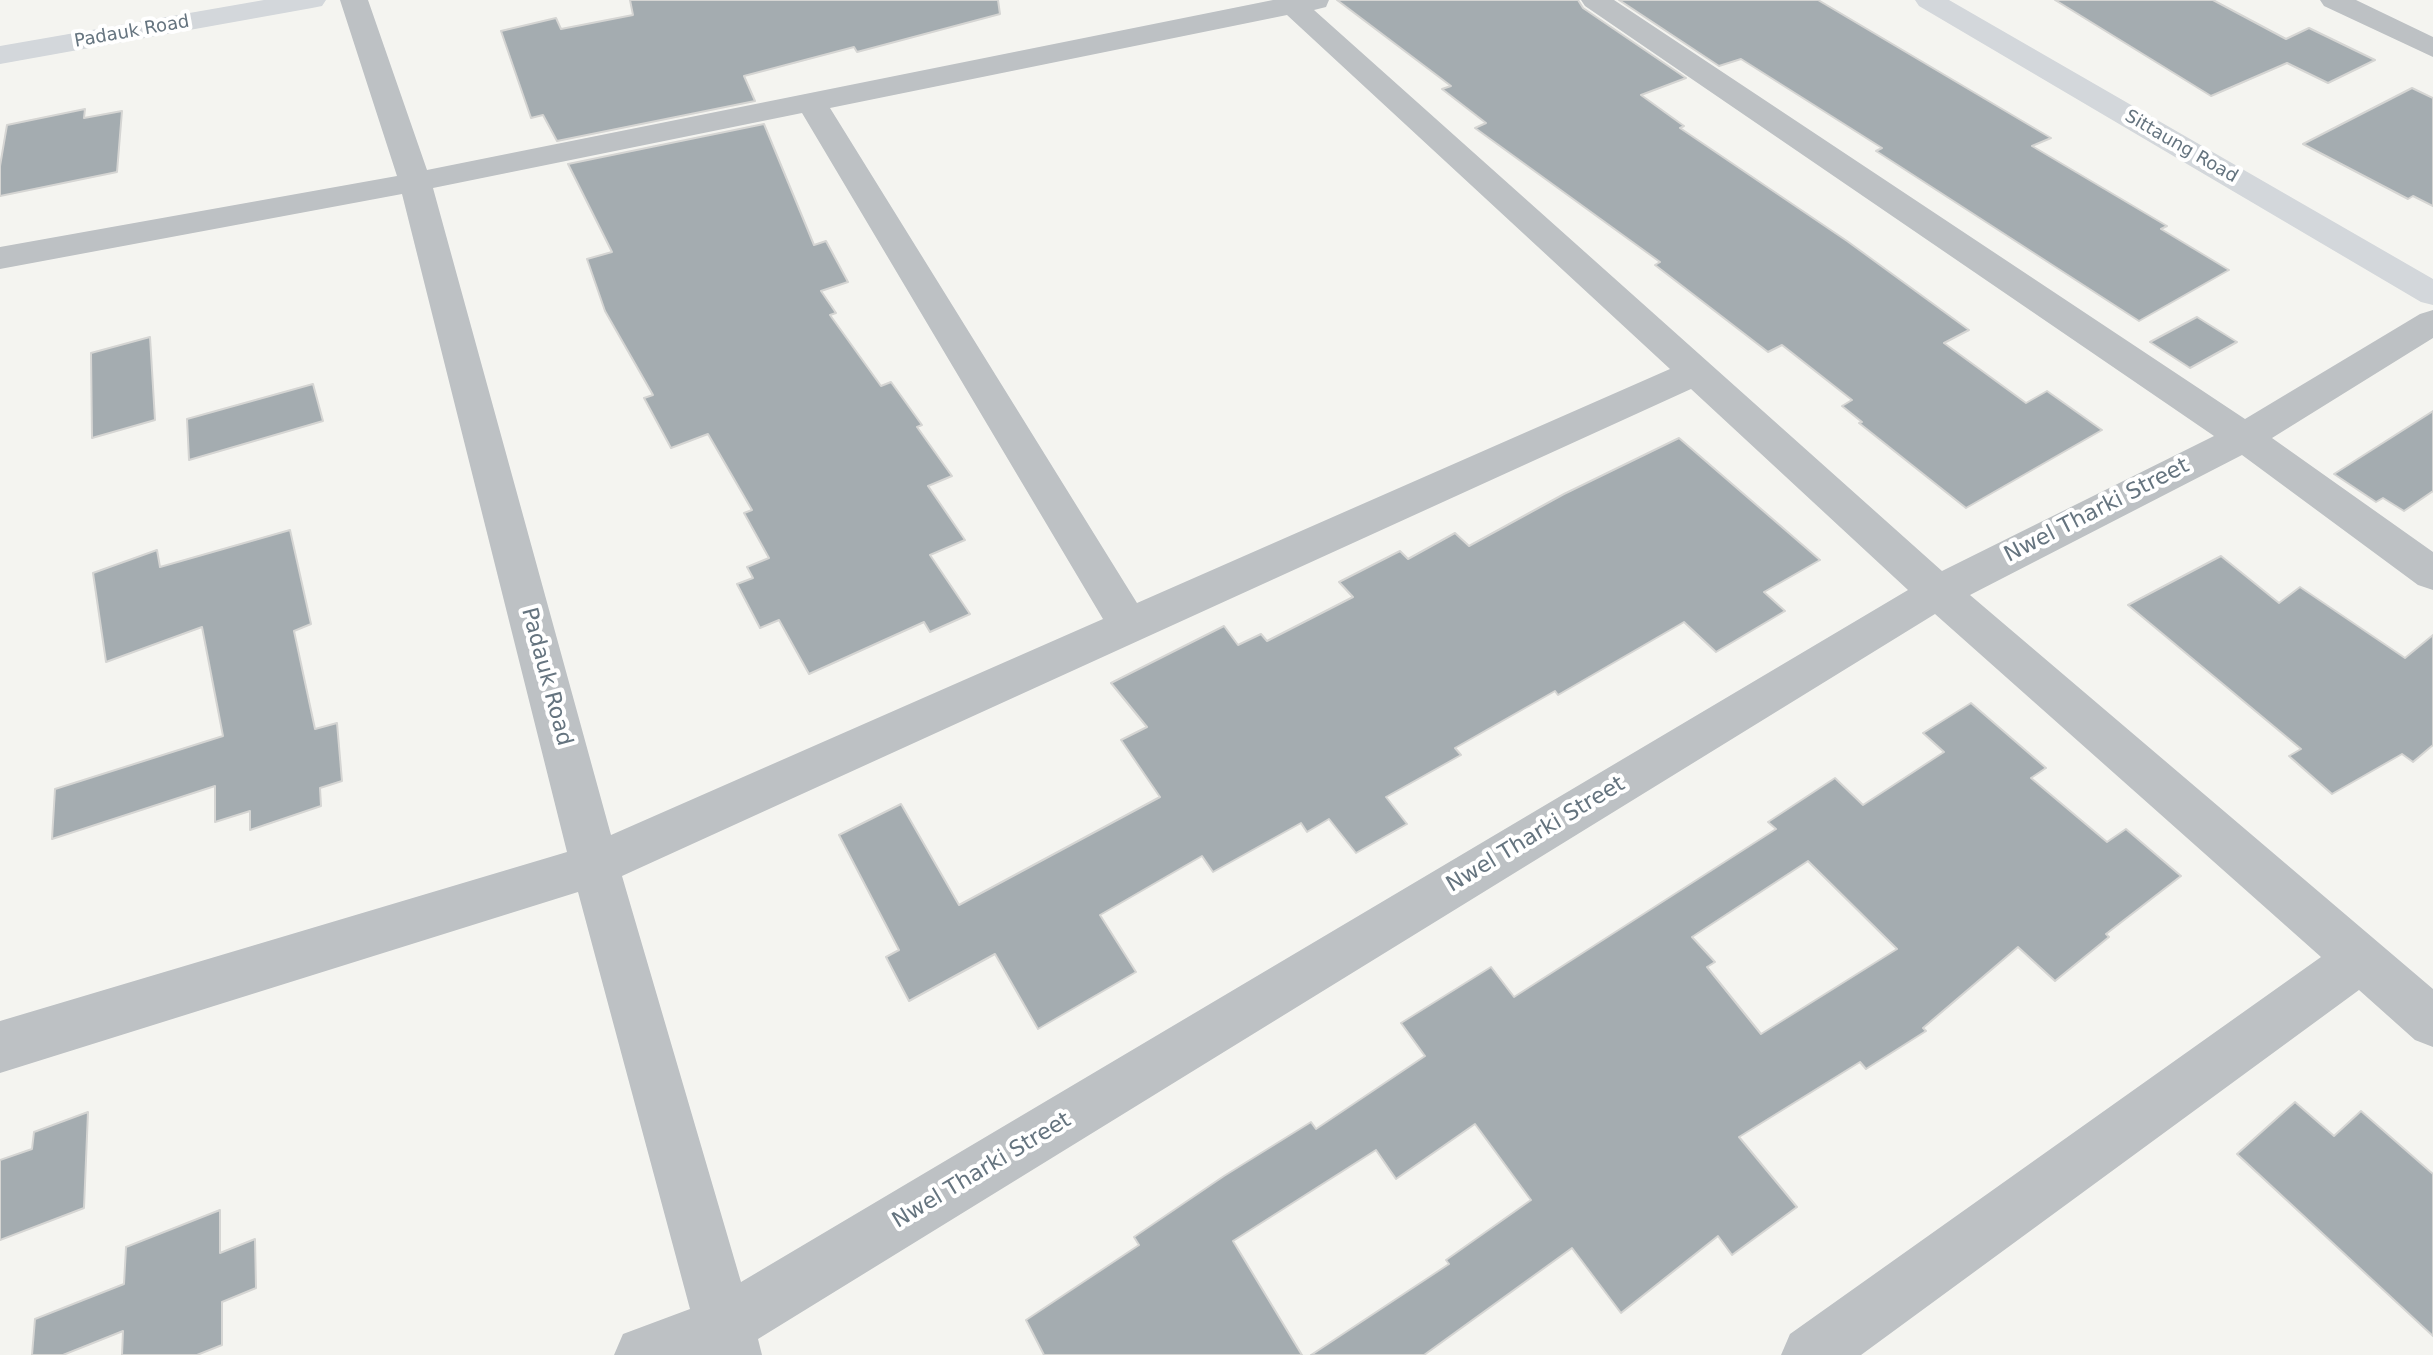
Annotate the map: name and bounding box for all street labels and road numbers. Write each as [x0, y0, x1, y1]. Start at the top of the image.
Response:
street label: Padauk Road [73, 11, 191, 53]
street label: Sittaung Road [2121, 106, 2241, 188]
street label: Nwel Tharki Street [2000, 453, 2194, 569]
street label: Padauk Road [515, 605, 577, 749]
street label: Nwel Tharki Street [1442, 771, 1630, 899]
street label: Nwel Tharki Street [888, 1107, 1076, 1235]

